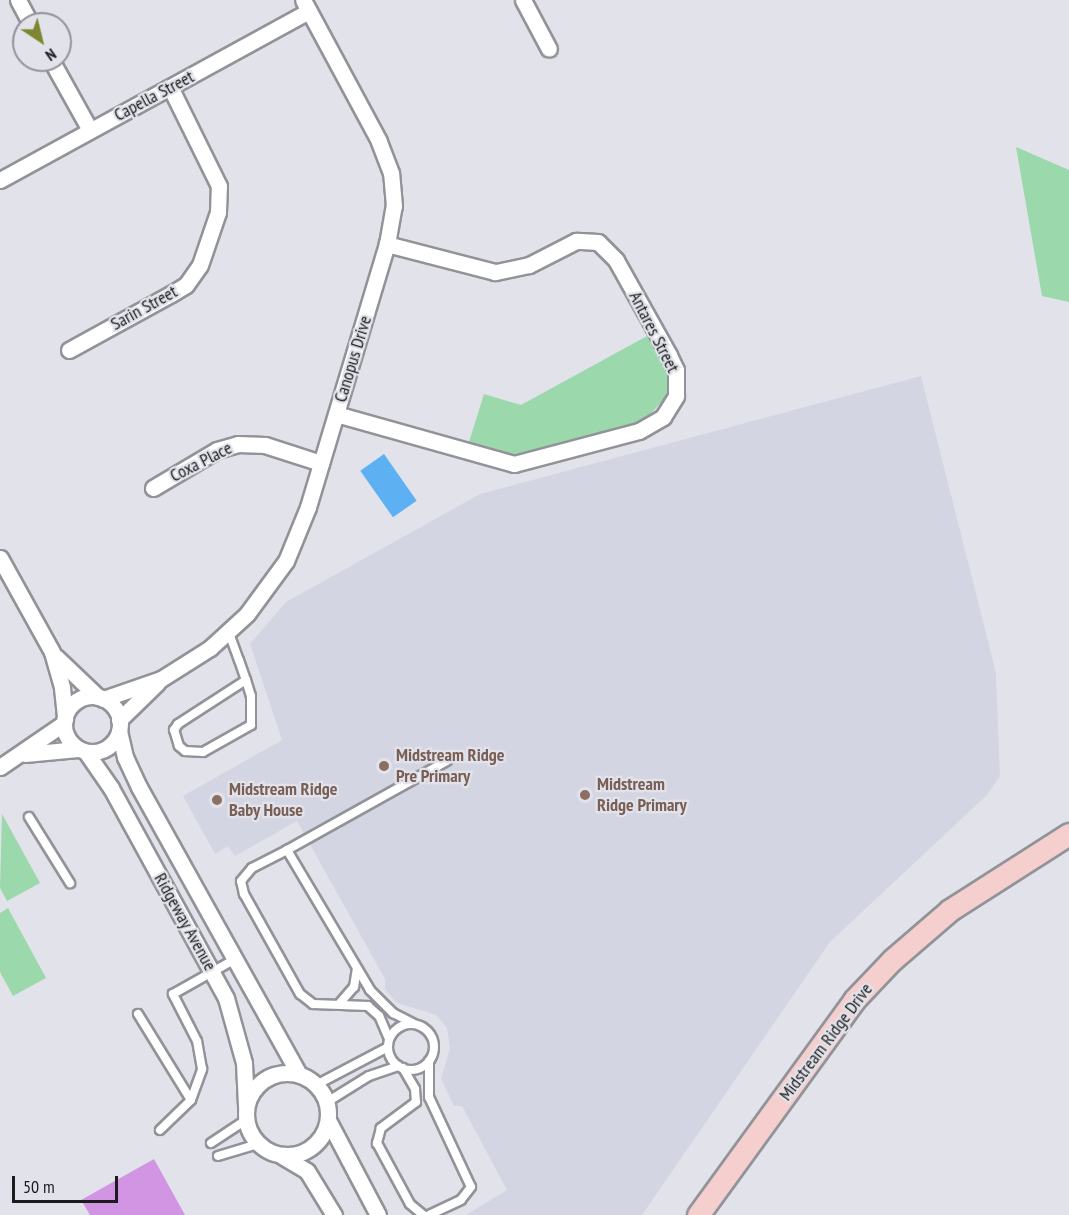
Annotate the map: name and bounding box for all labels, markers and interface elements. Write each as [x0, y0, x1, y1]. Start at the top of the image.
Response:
north arrow [12, 12, 72, 72]
text: N [42, 44, 60, 66]
street label: Capella Street [110, 66, 198, 126]
street label: Sarin Street [107, 281, 181, 335]
street label: Antares Street [624, 288, 684, 376]
street label: Canopus Drive [330, 313, 376, 405]
street label: Coxa Place [166, 437, 236, 487]
place label: Midstream Ridge Pre Primary [396, 745, 504, 788]
marker: Midstream Ridge Pre Primary [377, 759, 391, 773]
place label: Midstream Ridge Primary [597, 774, 687, 816]
place label: Midstream Ridge Baby House [229, 779, 337, 822]
marker: Midstream Ridge Primary [578, 788, 592, 802]
marker: Midstream Ridge Baby House [210, 793, 224, 807]
street label: Ridgeway Avenue [149, 869, 221, 975]
street label: Midstream Ridge Drive [775, 979, 877, 1105]
scale bar [15, 1164, 122, 1202]
text: 50 m [23, 1175, 55, 1198]

